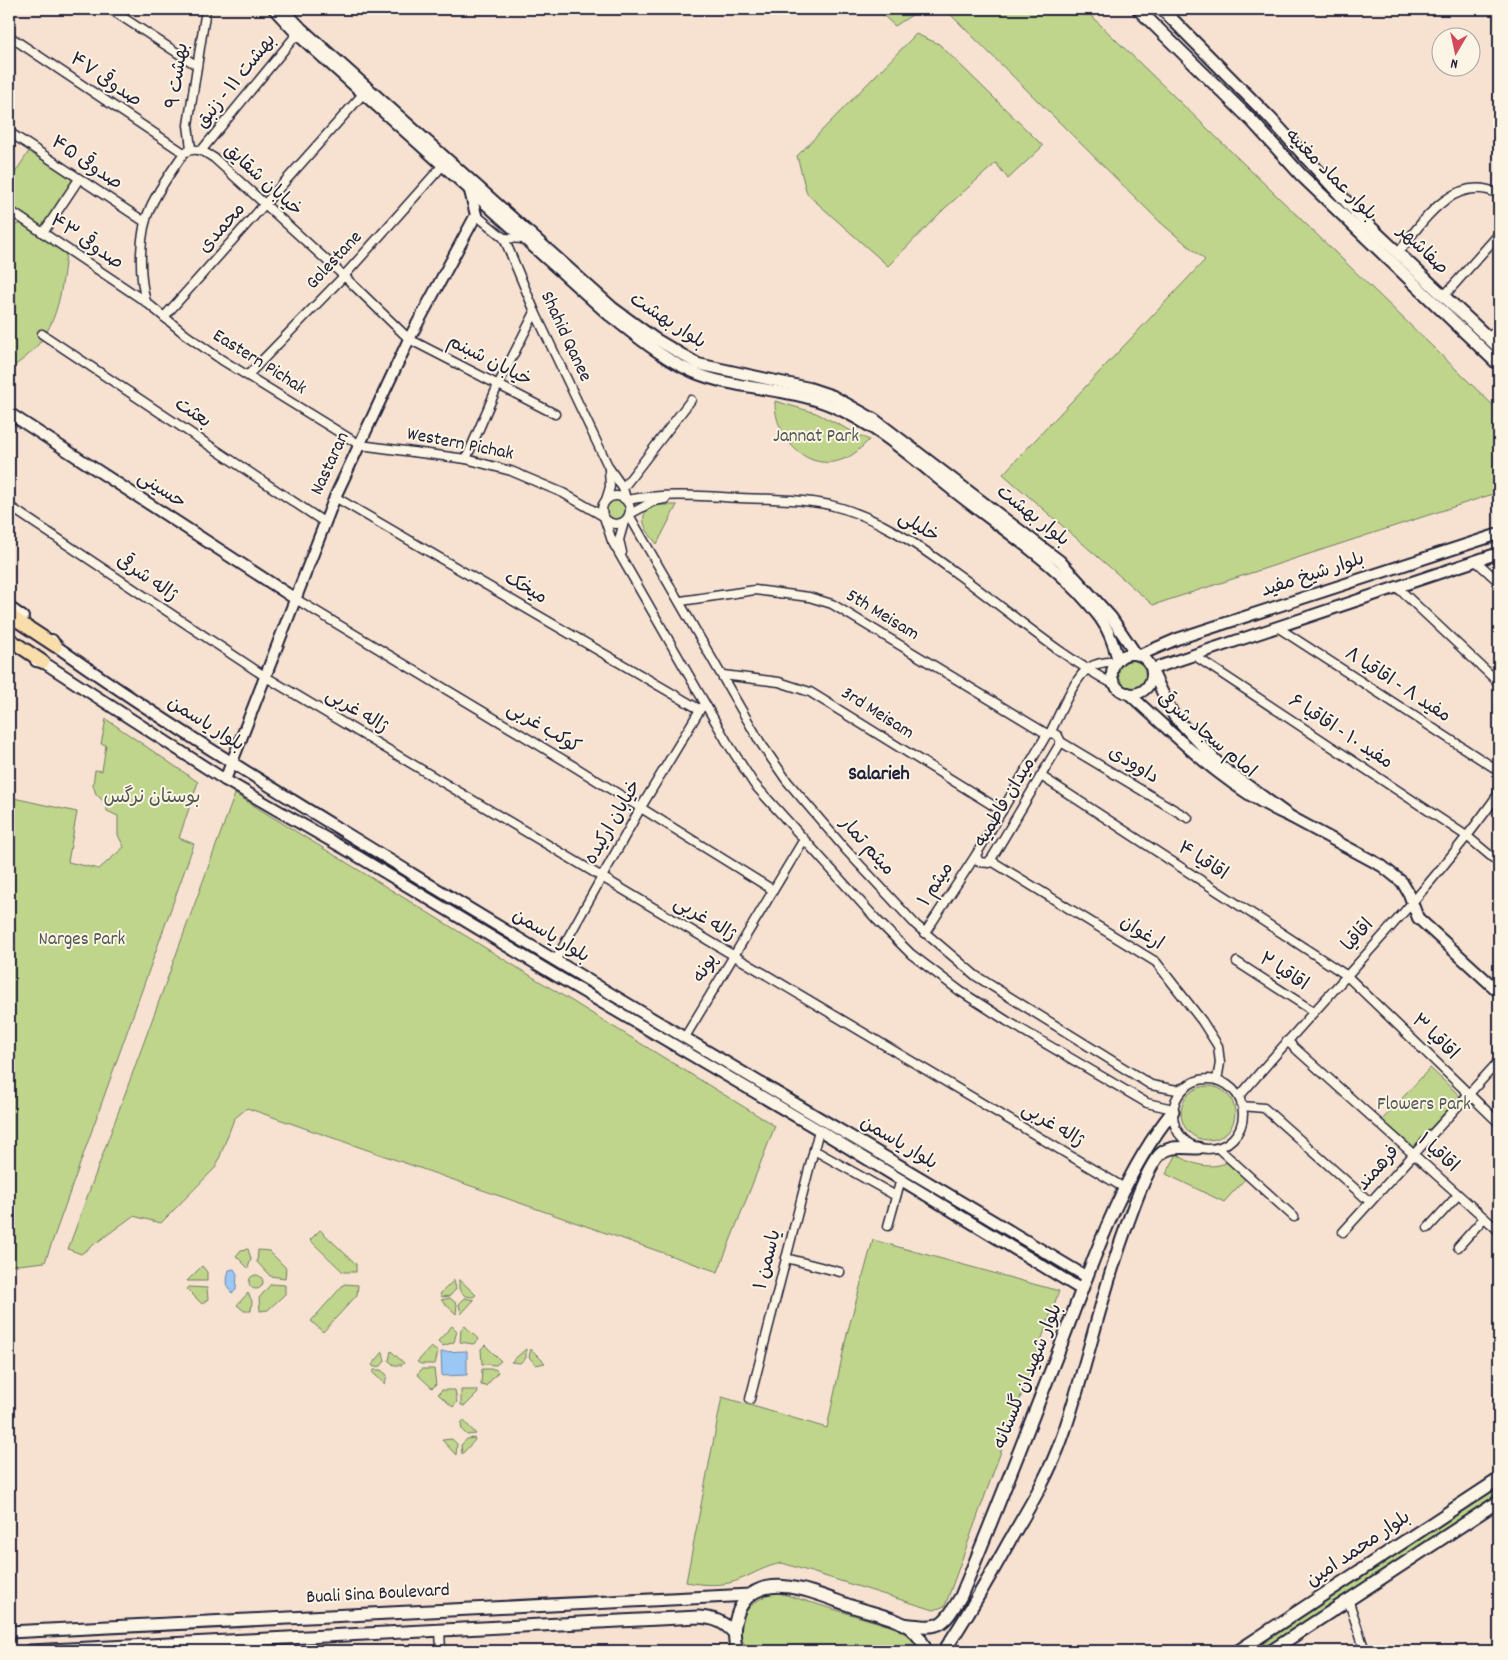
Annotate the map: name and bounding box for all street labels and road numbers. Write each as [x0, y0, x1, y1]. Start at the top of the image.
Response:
street label: بهشت ۱۱ - زنبق [190, 29, 284, 135]
street label: بهشت ۹ [161, 41, 197, 111]
street label: صدوقی ۴۷ [64, 45, 147, 115]
street label: بلوار عماد مغنیه [1278, 124, 1382, 228]
street label: صدوقی ۴۵ [45, 128, 128, 198]
street label: خیابان شقایق [216, 138, 308, 224]
street label: محمدی [193, 198, 253, 260]
street label: صدوقی ۴۳ [44, 207, 129, 278]
street label: صفاشهر [1389, 218, 1454, 282]
street label: Golestane [301, 225, 369, 297]
street label: Shahid Qanee [532, 287, 598, 387]
street label: بلوار بهشت [623, 287, 711, 357]
street label: Eastern Pichak [207, 323, 311, 403]
street label: خیابان شبنم [442, 329, 536, 395]
street label: بعثت [168, 392, 216, 436]
street label: Western Pichak [404, 421, 516, 469]
street label: Nastaran [305, 428, 357, 500]
street label: حسینی [131, 465, 191, 517]
street label: بلوار بهشت [990, 480, 1074, 554]
street label: خلیلی [892, 505, 944, 551]
street label: ژاله شرقی [110, 547, 183, 609]
street label: بلوار شیخ مفید [1258, 547, 1368, 605]
street label: میخک [498, 566, 552, 612]
street label: 5th Meisam [840, 583, 924, 649]
street label: مفید ۸ - اقاقیا ۸ [1339, 642, 1455, 730]
street label: 3rd Meisam [835, 681, 919, 747]
street label: ژاله غربی [319, 683, 393, 741]
street label: امام سجاد شرقی [1150, 685, 1263, 786]
street label: مفید ۱۰ - اقاقیا ۶ [1282, 689, 1398, 777]
street label: بلوار یاسمن [161, 691, 249, 759]
street label: کوکب غربی [501, 696, 585, 762]
street label: داوودی [1102, 740, 1164, 792]
street label: میدان فاطمیه [969, 753, 1043, 853]
street label: خیابان ارکیده [579, 776, 649, 870]
street label: میثم تمار [831, 811, 900, 883]
street label: اقاقیا ۴ [1171, 836, 1233, 888]
street label: میثم ۱ [913, 857, 961, 913]
street label: ژاله غربی [667, 891, 741, 949]
street label: بلوار یاسمن [506, 903, 594, 971]
street label: ارغوان [1114, 910, 1168, 958]
street label: اقاقیا [1337, 913, 1381, 959]
street label: اقاقیا ۲ [1253, 947, 1313, 999]
street label: پونه [687, 949, 725, 989]
street label: اقاقیا ۳ [1404, 1009, 1464, 1067]
street label: ژاله غربی [1015, 1097, 1089, 1155]
street label: بلوار یاسمن [854, 1110, 942, 1178]
street label: اقاقیا ۱ [1410, 1128, 1464, 1180]
street label: فرهمند [1351, 1140, 1407, 1198]
street label: یاسمن ۱ [748, 1227, 790, 1293]
street label: بلوار شهیدان گلستانه [987, 1300, 1071, 1454]
street label: بلوار محمد امین [1301, 1505, 1417, 1595]
street label: Buali Sina Boulevard [306, 1578, 450, 1612]

